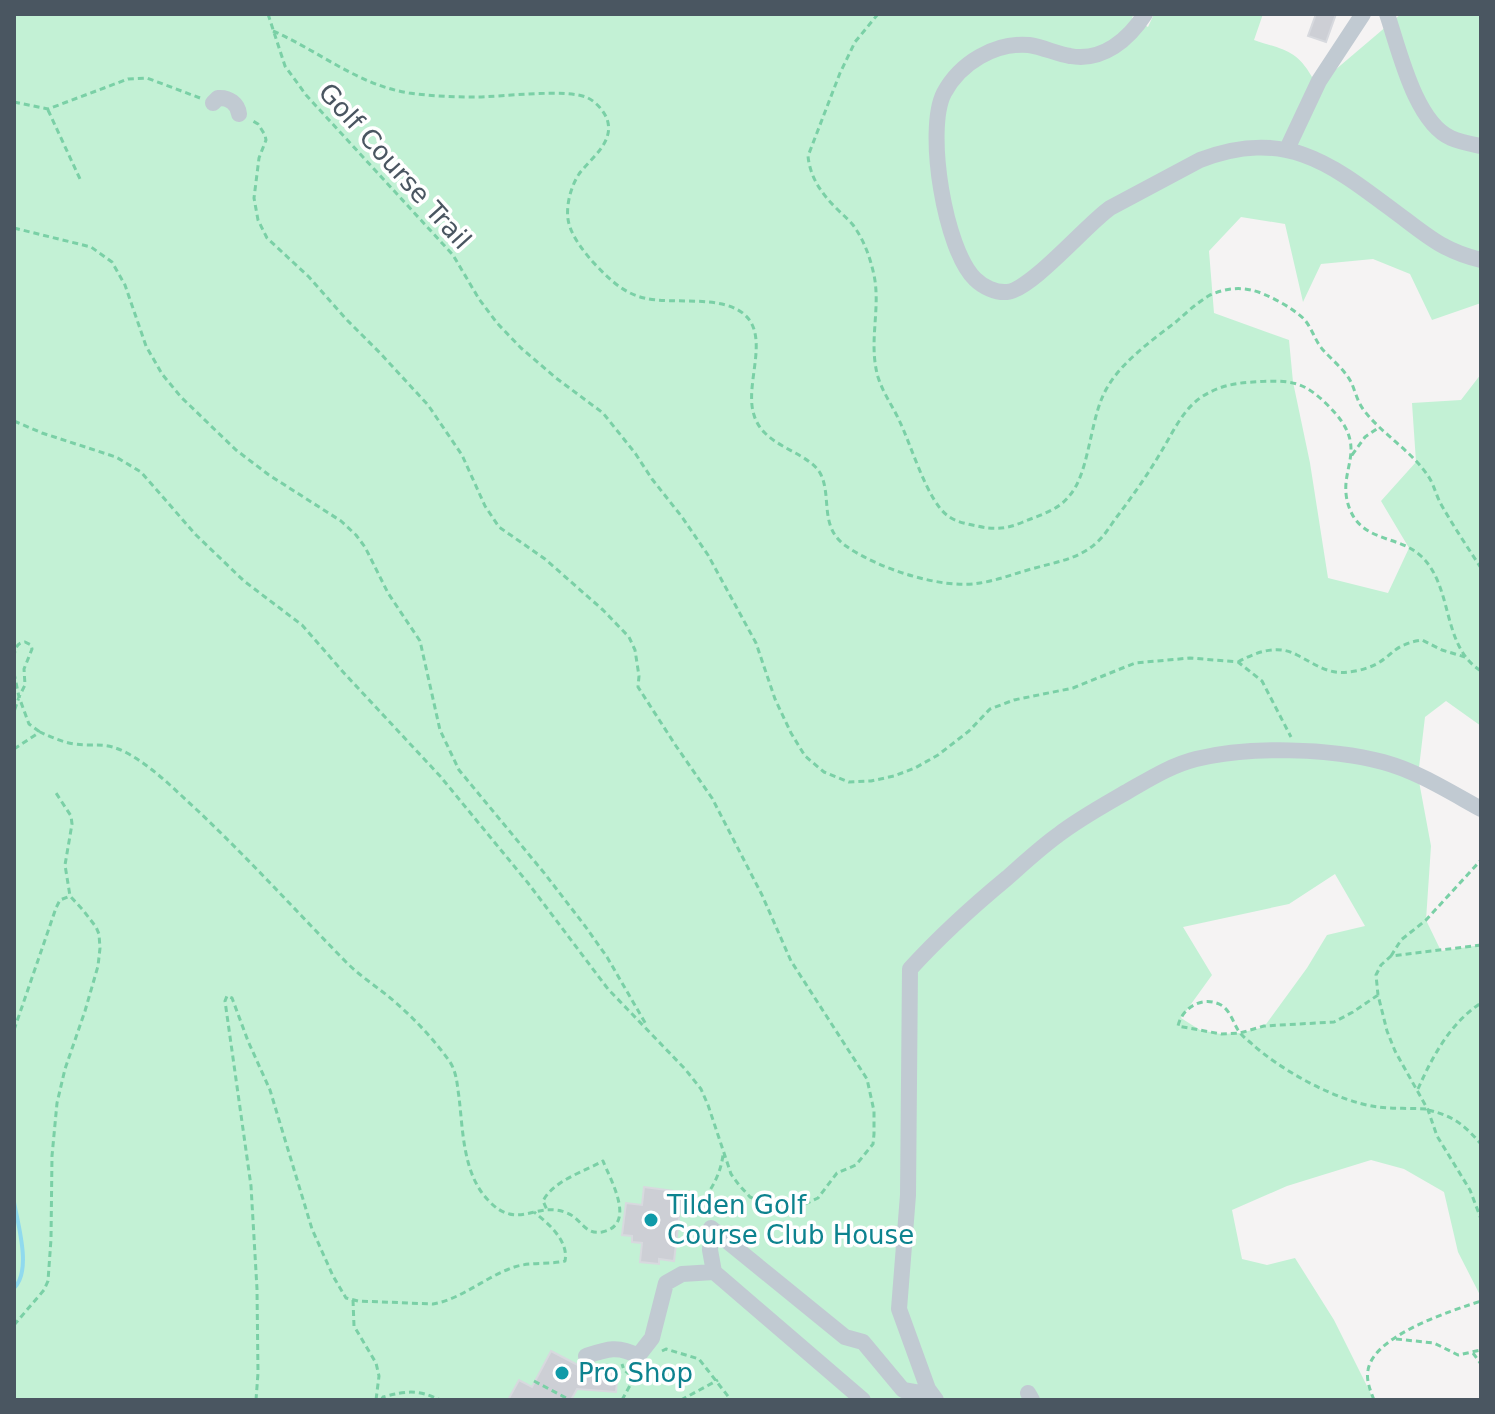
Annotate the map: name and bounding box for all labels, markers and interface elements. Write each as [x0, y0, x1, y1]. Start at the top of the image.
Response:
street label: Golf Course Trail [313, 77, 477, 255]
place label: Tilden Golf Course Club House [666, 1190, 914, 1250]
marker: Tilden Golf Course Club House [642, 1211, 660, 1229]
place label: Pro Shop [578, 1358, 693, 1388]
marker: Pro Shop [553, 1364, 571, 1382]

